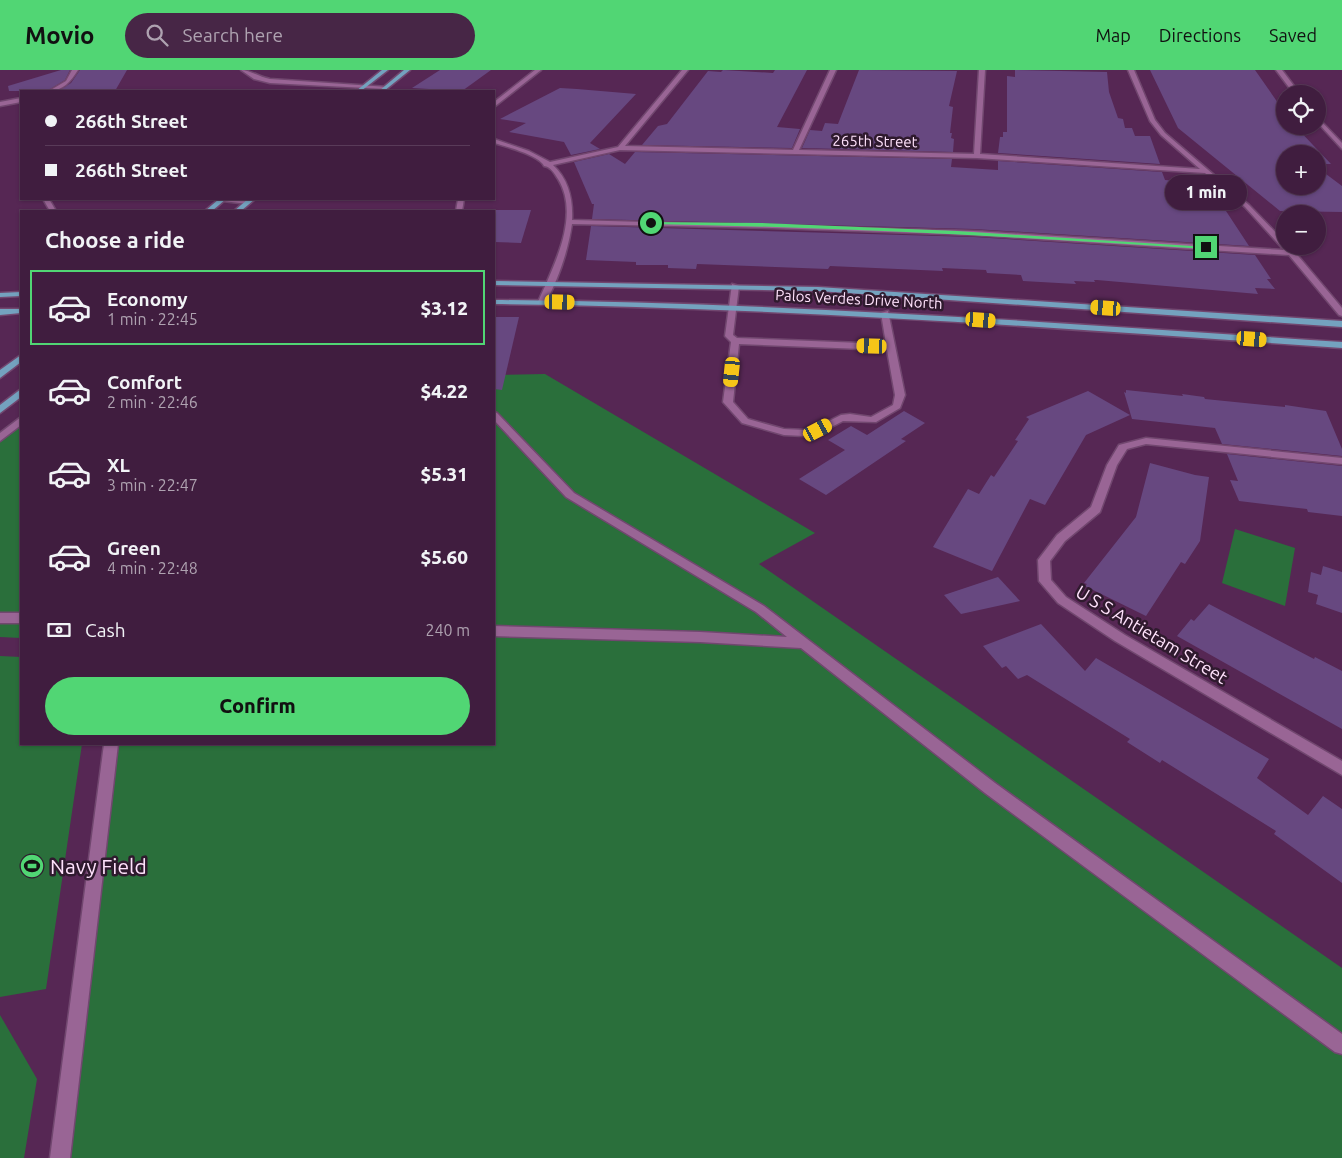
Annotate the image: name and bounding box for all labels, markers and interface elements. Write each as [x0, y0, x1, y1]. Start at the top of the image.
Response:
search box [125, 13, 475, 58]
icon: search [143, 21, 171, 49]
text: Movio [25, 22, 95, 49]
text: Search here [183, 24, 283, 46]
text: Map [1095, 25, 1131, 45]
text: Directions [1159, 25, 1241, 45]
text: Saved [1269, 25, 1317, 45]
map controls [1276, 85, 1326, 255]
button: locate [1276, 85, 1326, 135]
text: 266th Street [75, 110, 188, 132]
street label: 265th Street [832, 132, 918, 150]
button: + [1276, 145, 1326, 195]
text: 266th Street [75, 159, 188, 181]
callout: 1 min [1165, 174, 1247, 210]
text: 1 min [1186, 183, 1226, 201]
button: − [1276, 205, 1326, 255]
route start [640, 212, 662, 234]
text: Choose a ride [45, 227, 185, 252]
route end [1195, 236, 1217, 258]
icon: car [47, 285, 92, 330]
street label: Palos Verdes Drive North [775, 286, 943, 312]
text: Economy [107, 288, 188, 310]
car [544, 294, 575, 310]
text: $3.12 [420, 297, 468, 319]
car [1090, 299, 1121, 317]
text: 1 min · 22:45 [107, 310, 198, 328]
car [965, 311, 996, 329]
car [1236, 330, 1267, 348]
car [856, 338, 887, 354]
car [722, 356, 741, 388]
icon: car [47, 368, 92, 413]
text: Comfort [107, 371, 182, 393]
text: $4.22 [420, 380, 468, 402]
text: 2 min · 22:46 [107, 393, 198, 411]
car [801, 416, 834, 444]
icon: car [47, 451, 92, 496]
text: XL [107, 454, 130, 476]
text: $5.31 [420, 463, 468, 485]
text: 3 min · 22:47 [107, 476, 198, 494]
icon: car [47, 534, 92, 579]
text: Green [107, 537, 161, 559]
text: $5.60 [420, 546, 468, 568]
text: 4 min · 22:48 [107, 559, 198, 577]
street label: U S S Antietam Street [1073, 581, 1231, 687]
icon: cash [45, 616, 73, 644]
text: Cash [85, 619, 126, 641]
text: 240 m [425, 621, 470, 639]
button: Confirm [45, 677, 470, 735]
sports icon: Navy Field [19, 853, 45, 879]
place label: Navy Field [50, 854, 147, 878]

